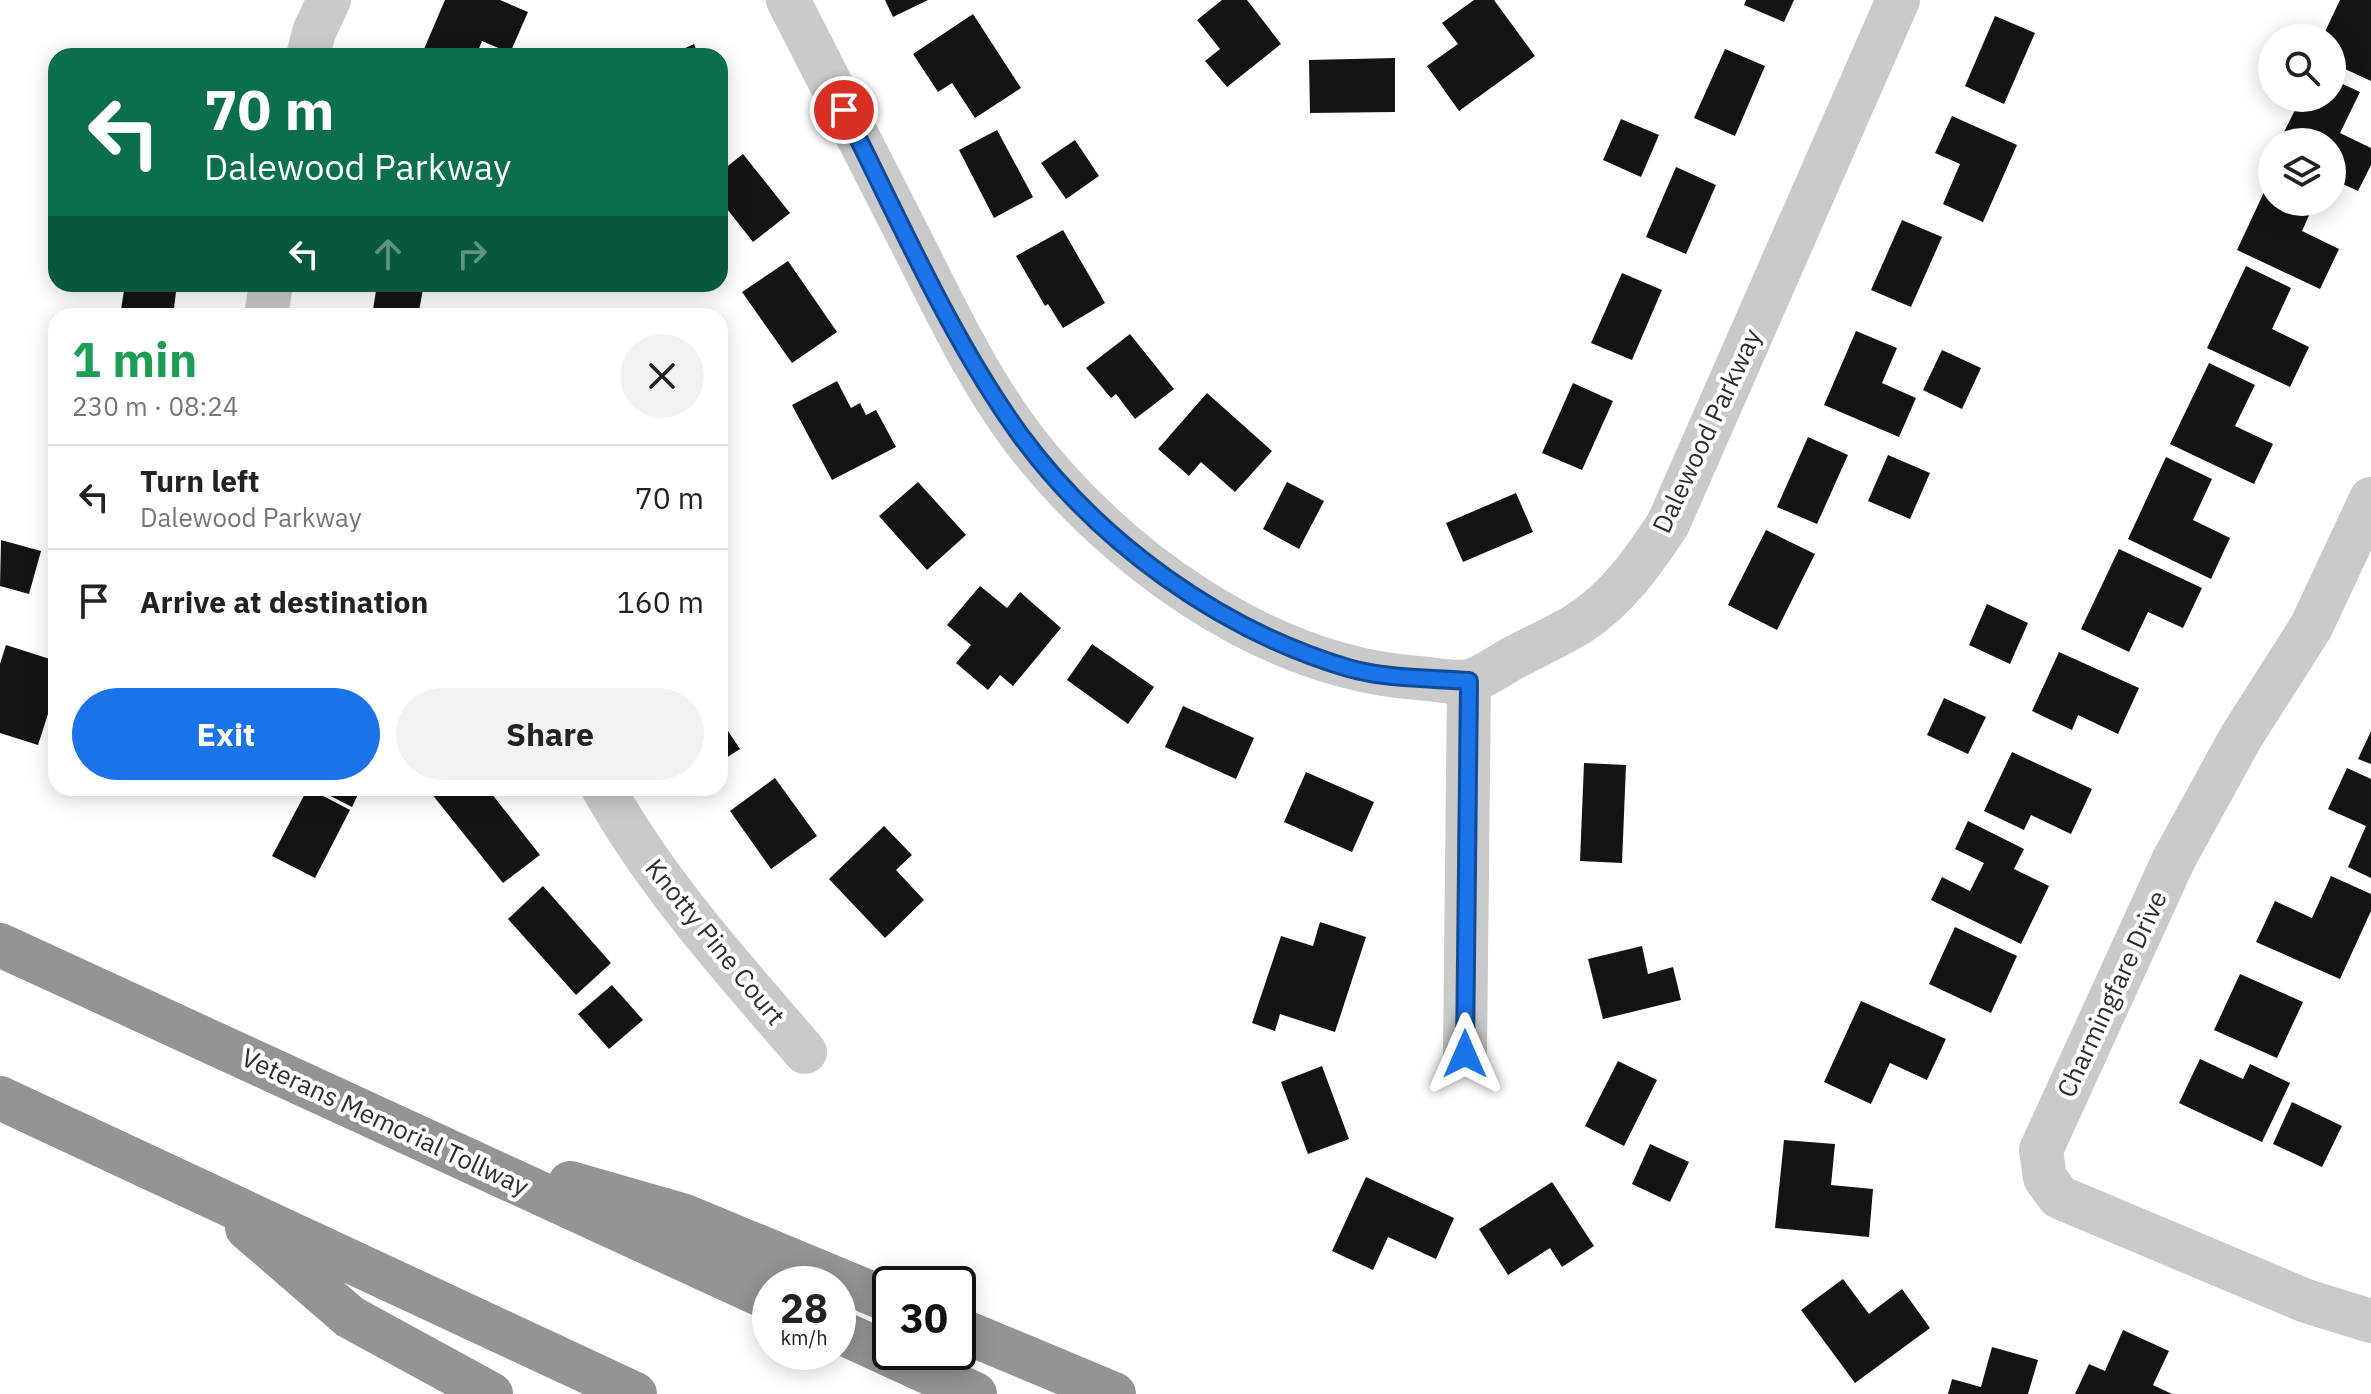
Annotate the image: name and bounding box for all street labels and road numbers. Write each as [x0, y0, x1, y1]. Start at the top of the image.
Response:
street label: Dalewood Parkway [1644, 323, 1768, 538]
street label: Knotty Pine Court [638, 851, 793, 1031]
street label: Charmingfare Drive [2048, 885, 2174, 1103]
street label: Veterans Memorial Tollway [236, 1039, 535, 1203]

